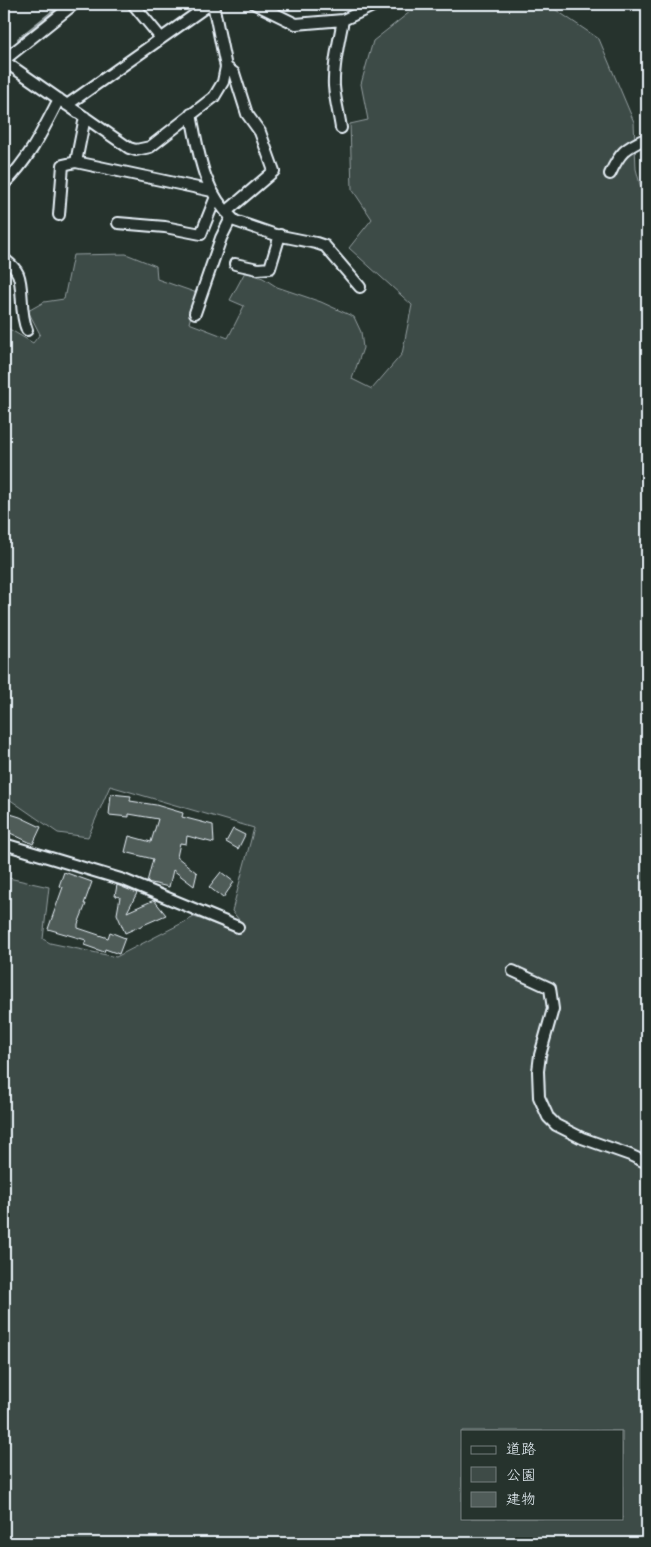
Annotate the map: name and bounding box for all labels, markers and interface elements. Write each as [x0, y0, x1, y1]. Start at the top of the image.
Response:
legend [461, 1430, 624, 1520]
text: 道路 [506, 1439, 536, 1459]
text: 公園 [506, 1465, 536, 1485]
text: 建物 [506, 1489, 536, 1509]

